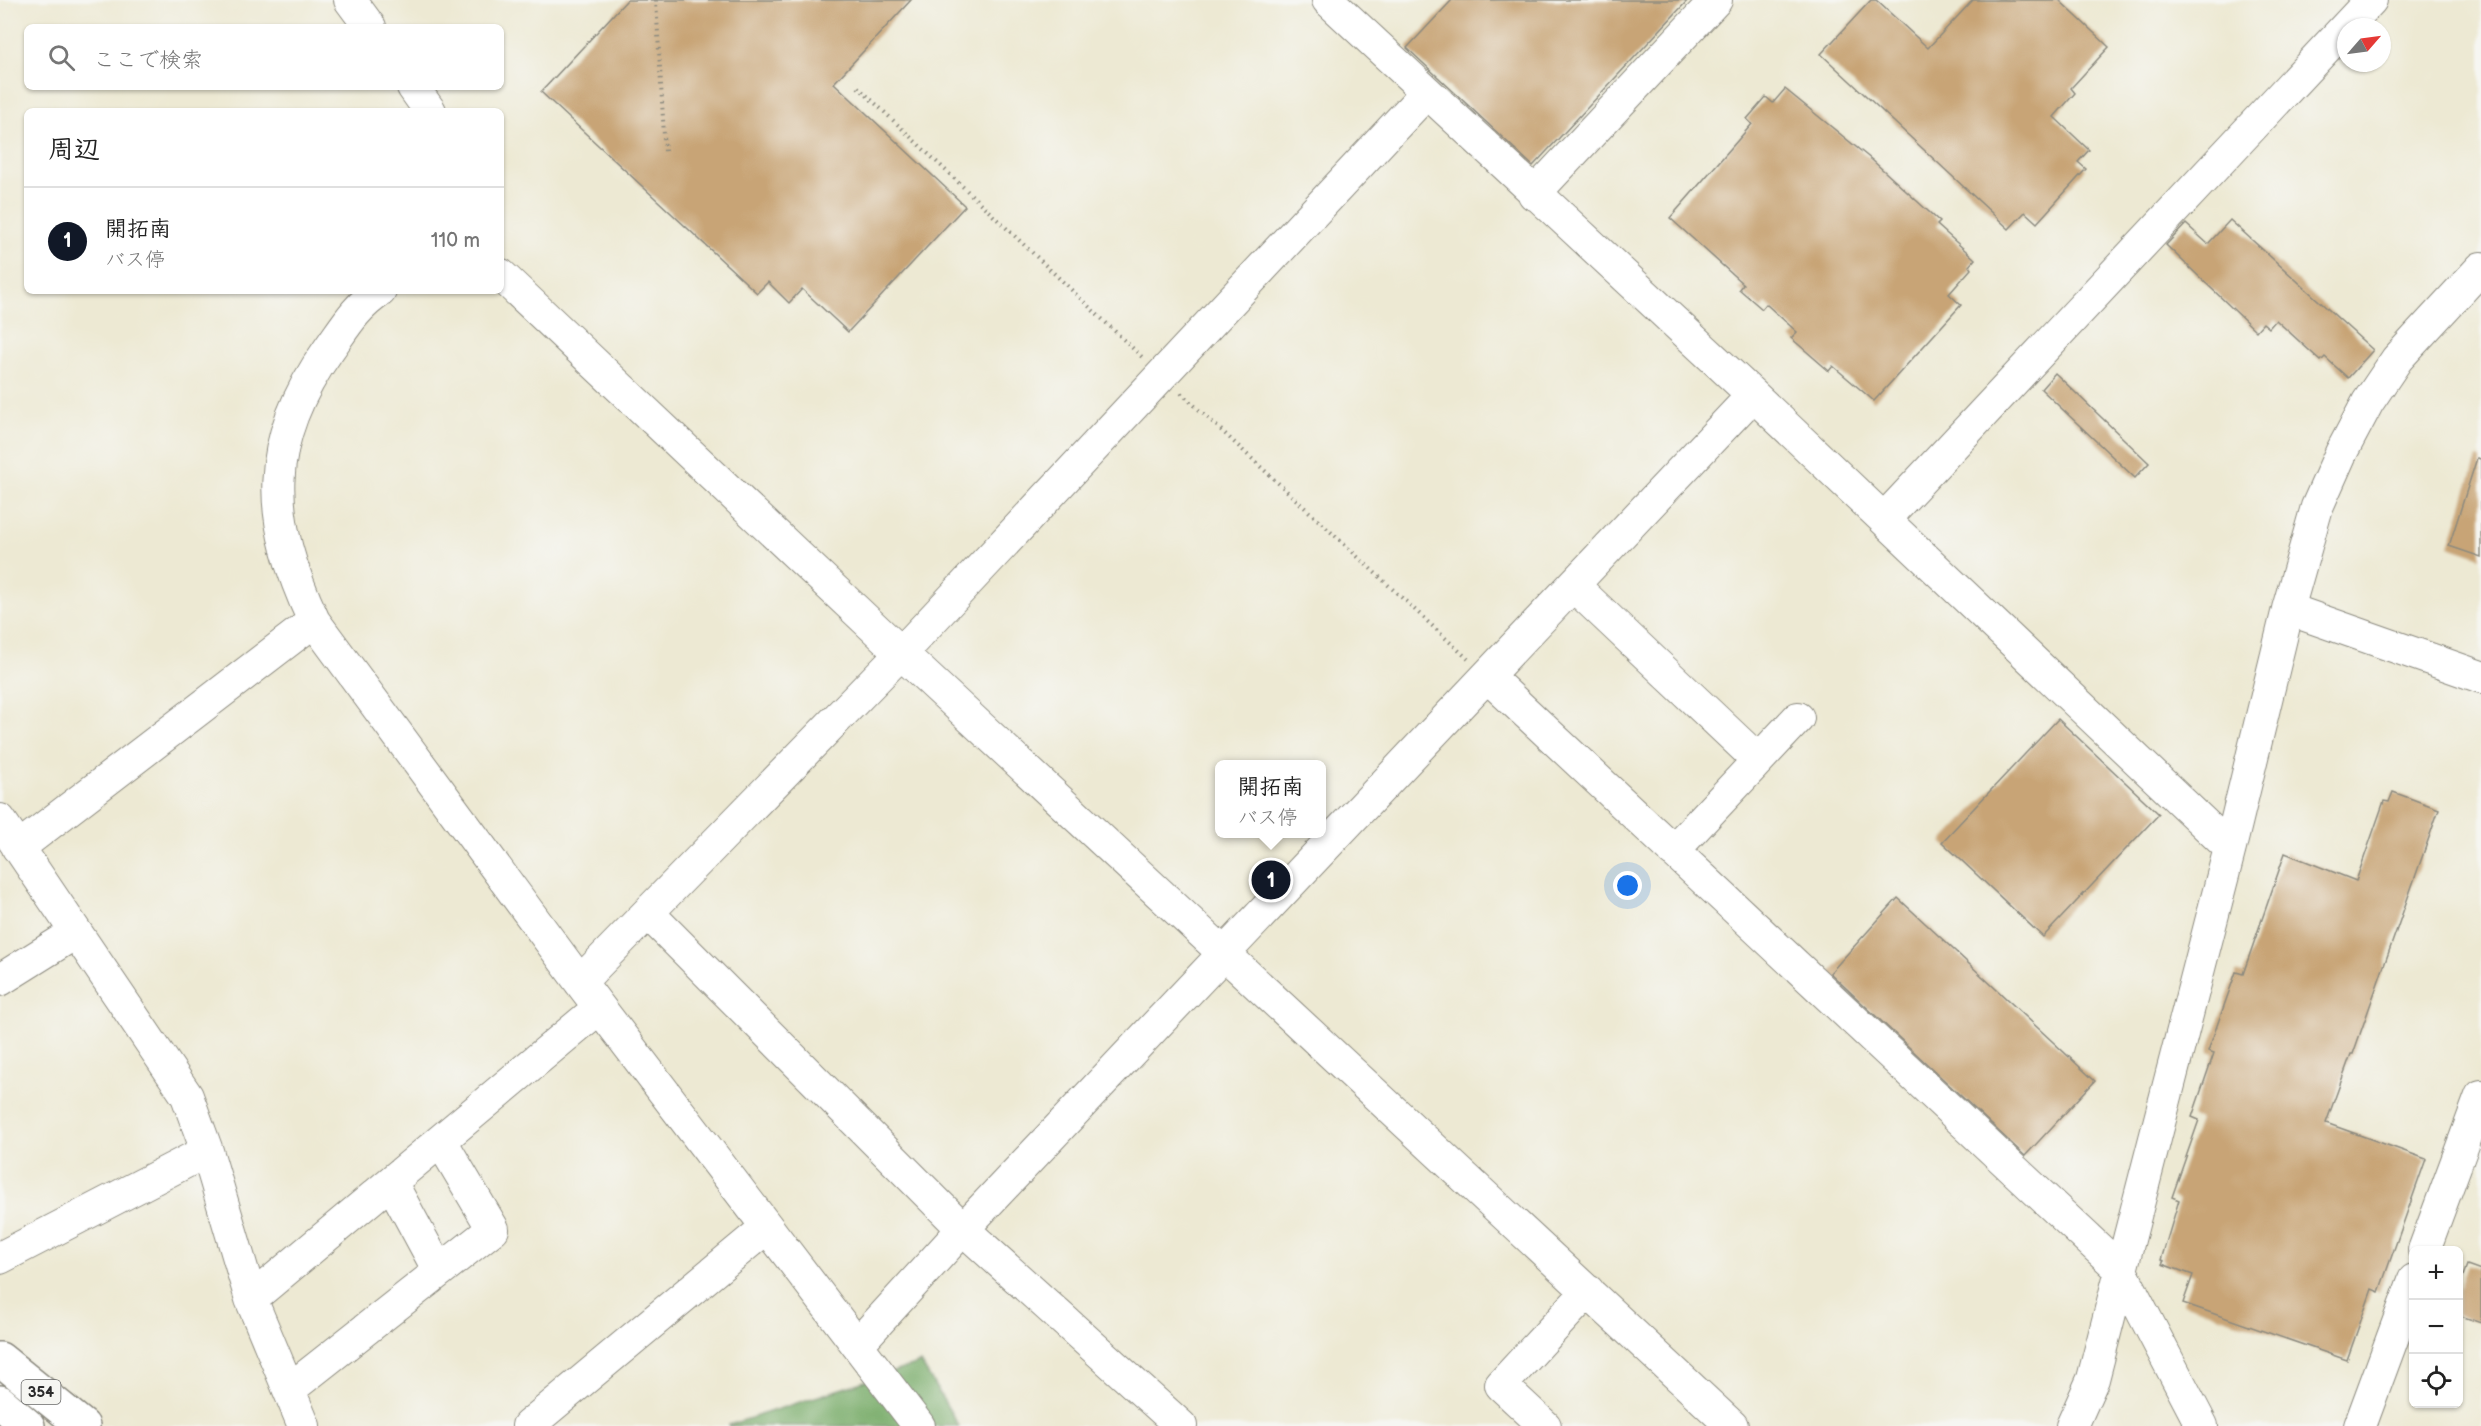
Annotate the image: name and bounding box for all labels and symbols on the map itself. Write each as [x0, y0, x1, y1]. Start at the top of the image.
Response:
north arrow [2337, 18, 2391, 72]
pin: 1 [1252, 858, 1290, 902]
your location [1613, 871, 1642, 900]
road number: 354 [22, 1380, 60, 1404]

